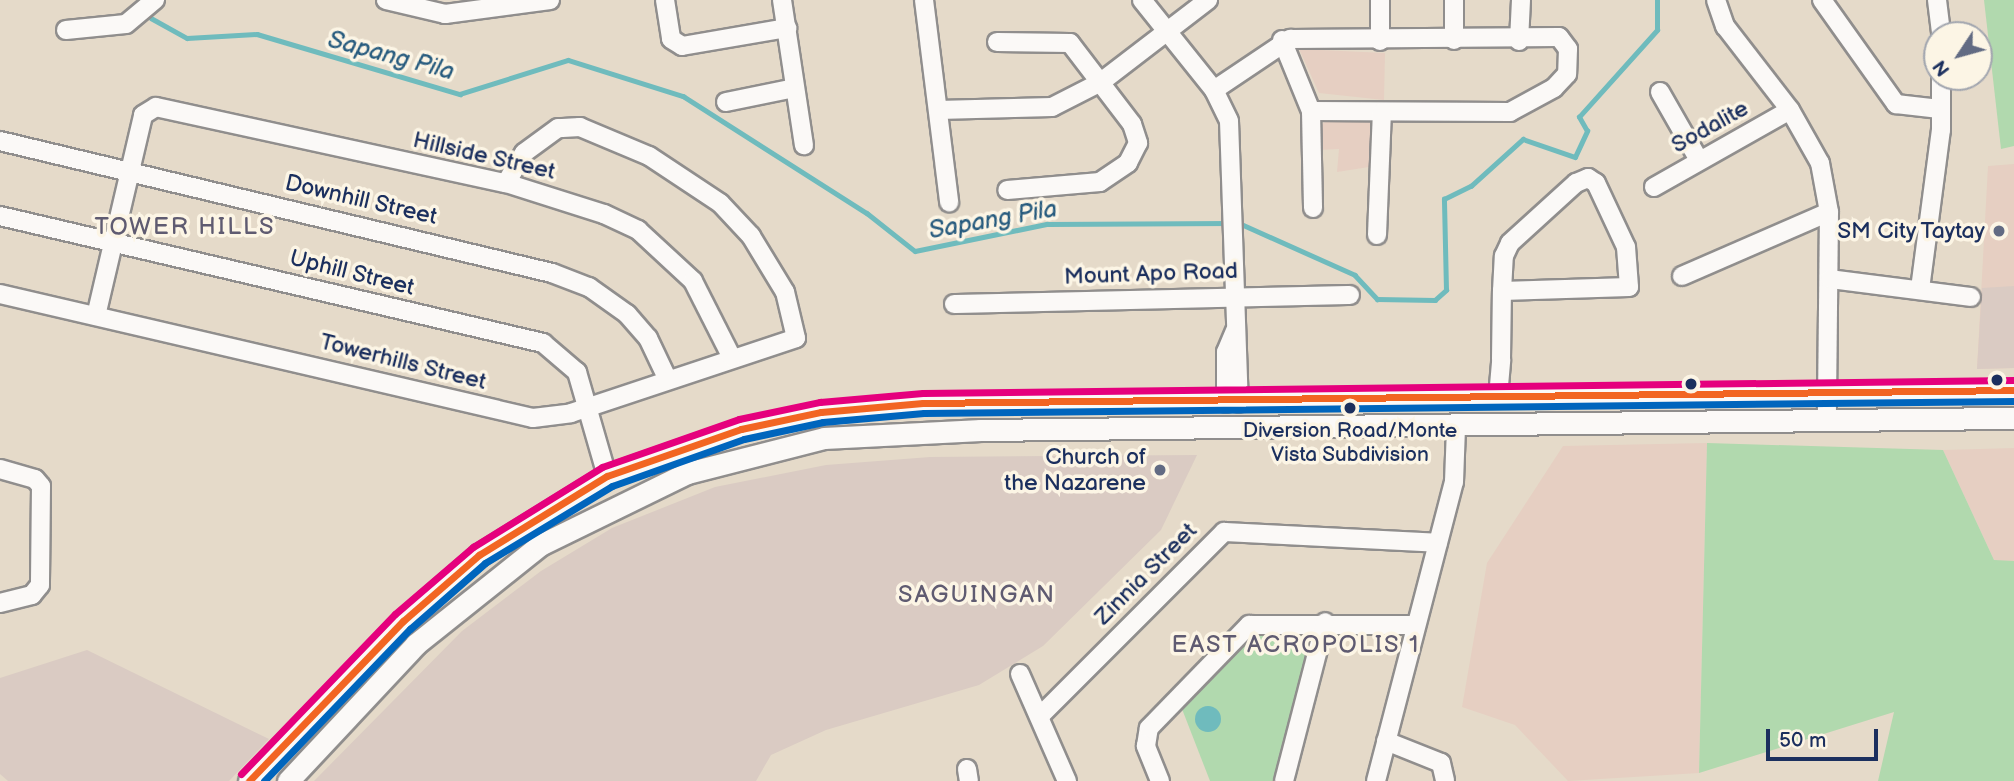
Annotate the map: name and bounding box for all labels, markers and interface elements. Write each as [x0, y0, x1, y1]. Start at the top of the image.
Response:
north arrow [1923, 21, 1993, 91]
water label: Sapang Pila [325, 25, 457, 87]
text: N [1929, 55, 1956, 80]
street label: Sodalite [1667, 95, 1753, 159]
street label: Hillside Street [410, 126, 558, 186]
street label: Downhill Street [282, 169, 440, 231]
water label: Sapang Pila [927, 195, 1059, 245]
district label: TOWER HILLS [96, 213, 274, 241]
place label: SM City Taytay [1835, 217, 1985, 245]
marker: SM City Taytay [1991, 223, 2007, 239]
street label: Uphill Street [287, 244, 417, 302]
street label: Mount Apo Road [1064, 257, 1238, 291]
street label: Towerhills Street [317, 328, 489, 396]
unlabelled marker [1990, 373, 2004, 387]
unlabelled marker [1684, 377, 1698, 391]
marker: Diversion Road/Monte Vista Subdivision [1343, 401, 1357, 415]
place label: Diversion Road/Monte Vista Subdivision [1243, 418, 1457, 468]
place label: Church of the Nazarene [1004, 443, 1146, 497]
marker: Church of the Nazarene [1152, 462, 1168, 478]
street label: Zinnia Street [1089, 517, 1203, 631]
district label: SAGUINGAN [899, 581, 1055, 609]
district label: EAST ACROPOLIS 1 [1174, 631, 1418, 659]
scale bar [1769, 714, 1881, 758]
text: 50 m [1779, 728, 1826, 753]

